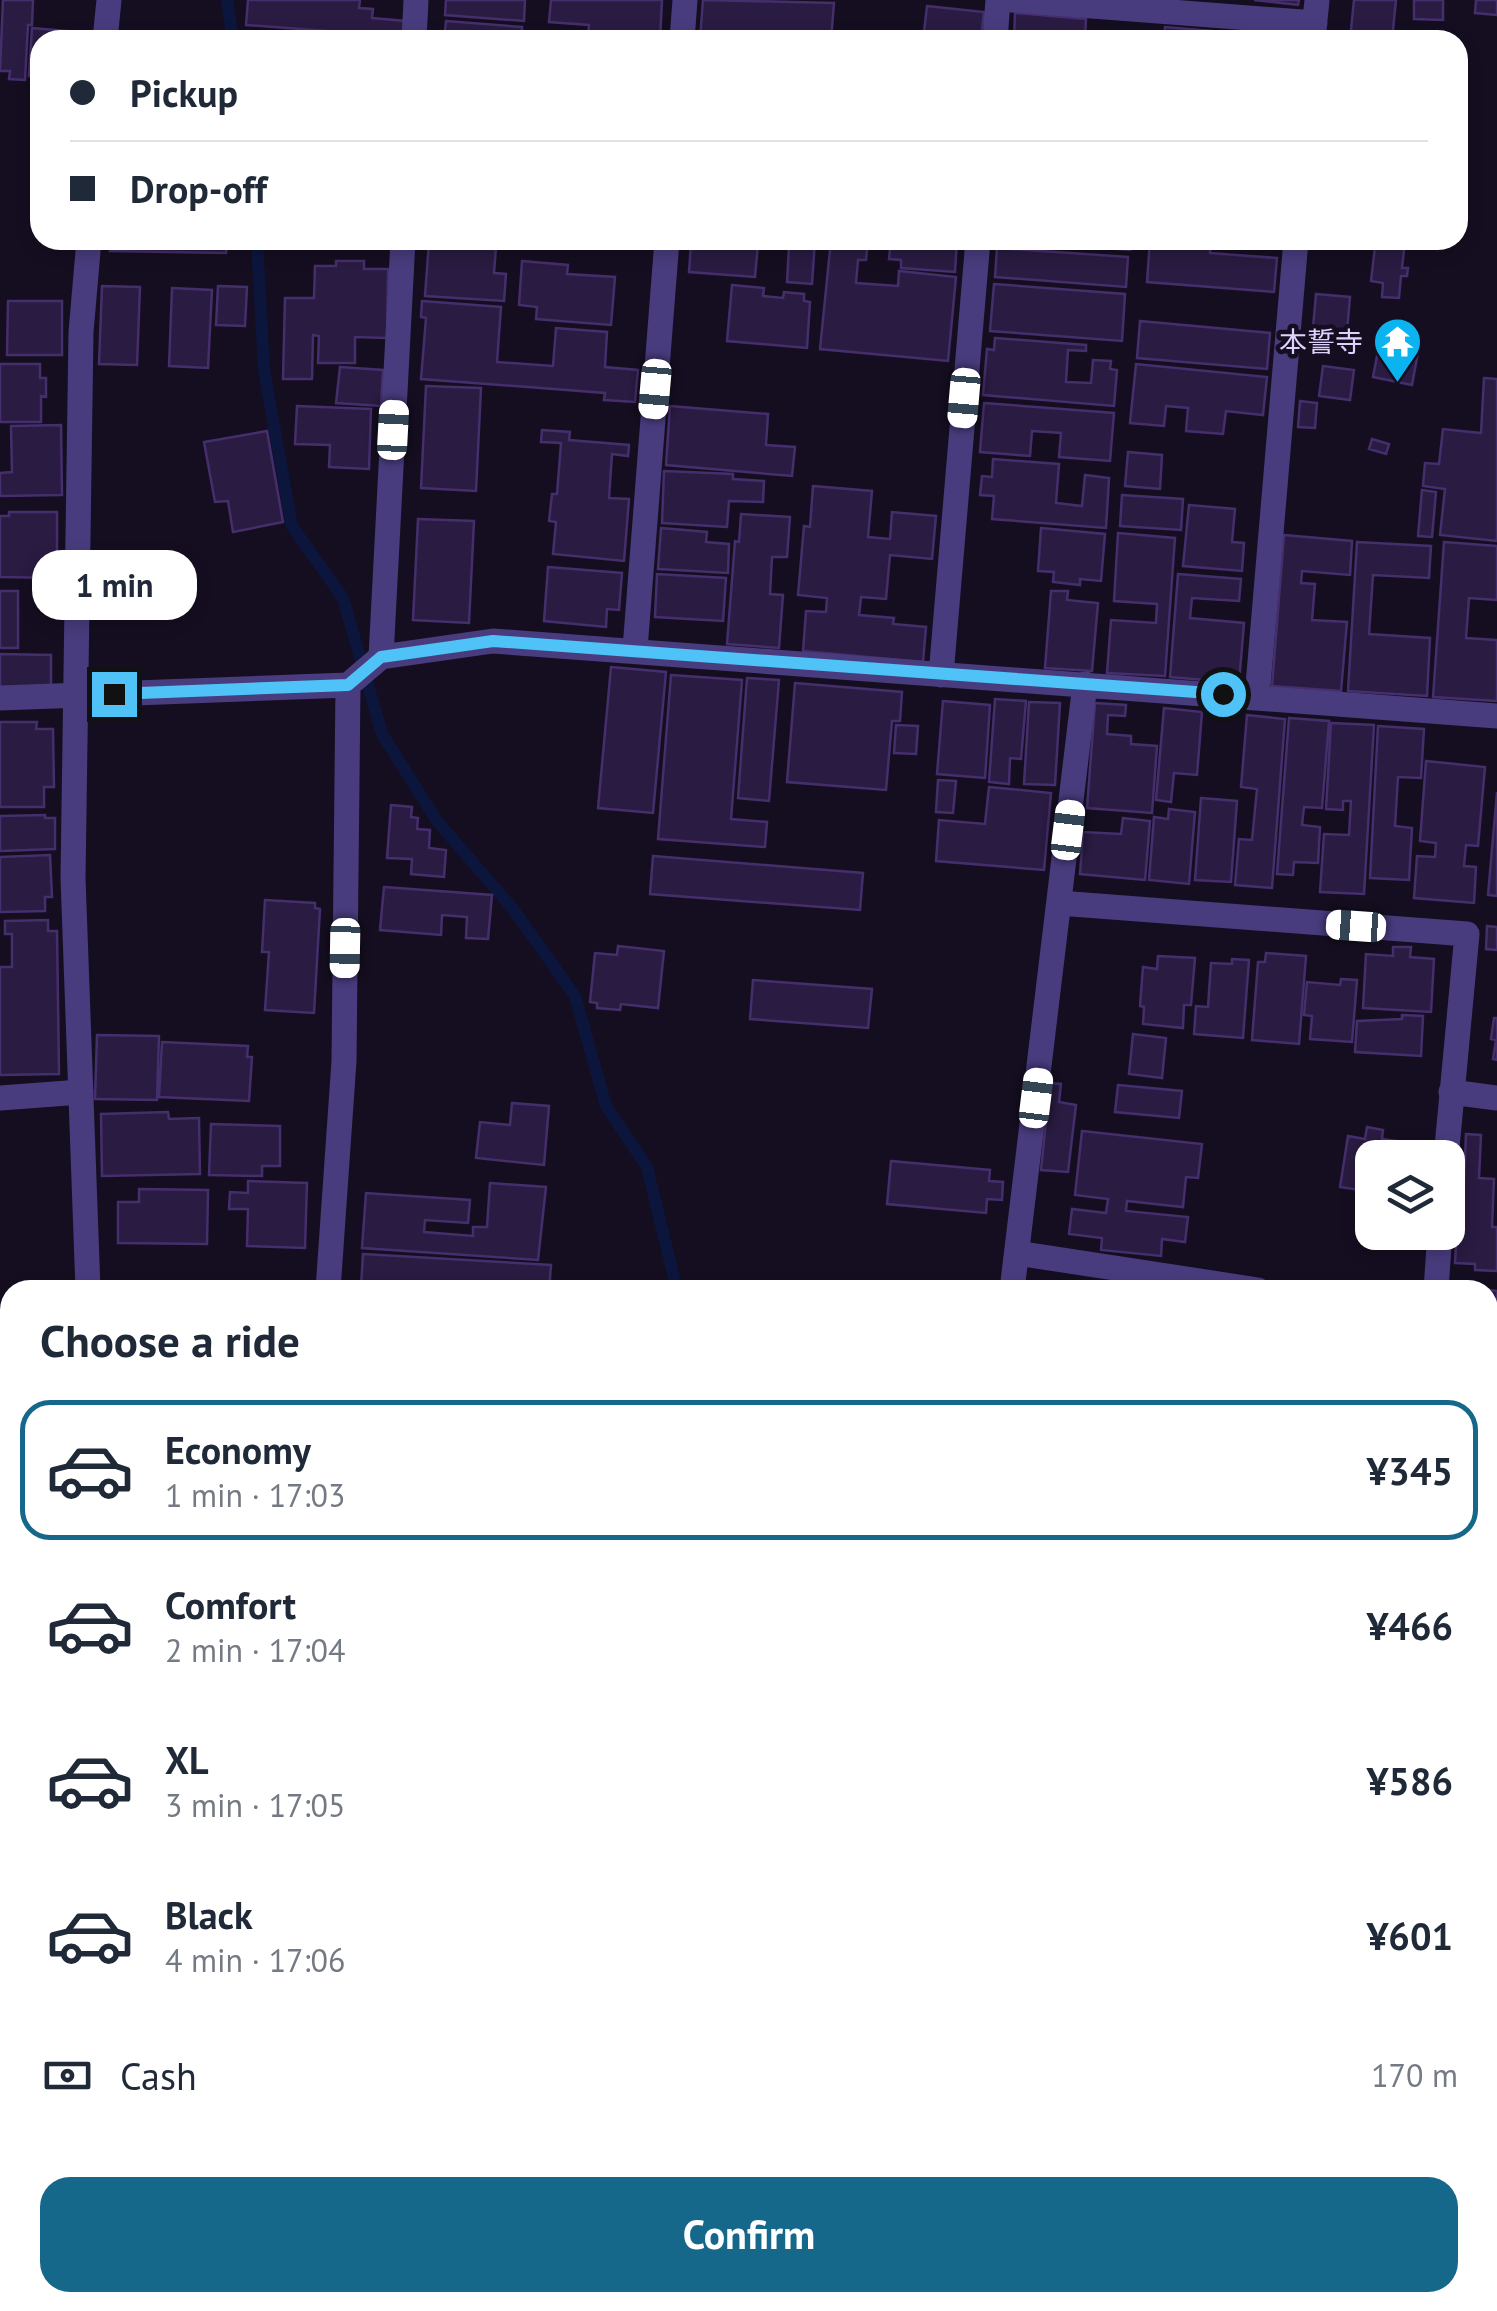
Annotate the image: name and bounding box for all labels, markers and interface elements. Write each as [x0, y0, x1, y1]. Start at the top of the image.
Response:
text: Pickup [130, 68, 238, 117]
text: Drop-off [130, 164, 267, 213]
temple icon: 本誓寺 [1372, 316, 1424, 384]
place label: 本誓寺 [1279, 323, 1363, 360]
car [637, 358, 673, 420]
car [946, 367, 982, 429]
car [376, 399, 410, 461]
callout: 1 min [32, 549, 196, 619]
text: 1 min [75, 564, 154, 606]
route end [92, 672, 137, 717]
route start [1201, 672, 1246, 717]
car [1049, 798, 1087, 862]
car [1325, 909, 1387, 943]
car [329, 918, 361, 978]
car [1017, 1066, 1055, 1130]
map controls [1355, 1140, 1465, 1250]
button: layers [1355, 1140, 1465, 1250]
text: Choose a ride [40, 1311, 300, 1369]
icon: car [45, 1425, 135, 1515]
text: Economy [165, 1425, 311, 1474]
text: ¥345 [1367, 1446, 1453, 1495]
text: 1 min · 17:03 [165, 1474, 345, 1516]
icon: car [45, 1580, 135, 1670]
text: Comfort [165, 1580, 296, 1629]
text: ¥466 [1367, 1601, 1453, 1650]
text: 2 min · 17:04 [165, 1629, 345, 1671]
icon: car [45, 1735, 135, 1825]
text: XL [165, 1735, 209, 1784]
text: ¥586 [1367, 1756, 1453, 1805]
text: 3 min · 17:05 [165, 1784, 345, 1826]
icon: car [45, 1890, 135, 1980]
text: Black [165, 1890, 253, 1939]
text: ¥601 [1367, 1911, 1453, 1960]
text: 4 min · 17:06 [165, 1939, 345, 1981]
icon: cash [40, 2048, 95, 2103]
text: Cash [120, 2051, 197, 2100]
text: 170 m [1371, 2054, 1458, 2096]
button: Confirm [40, 2177, 1458, 2292]

